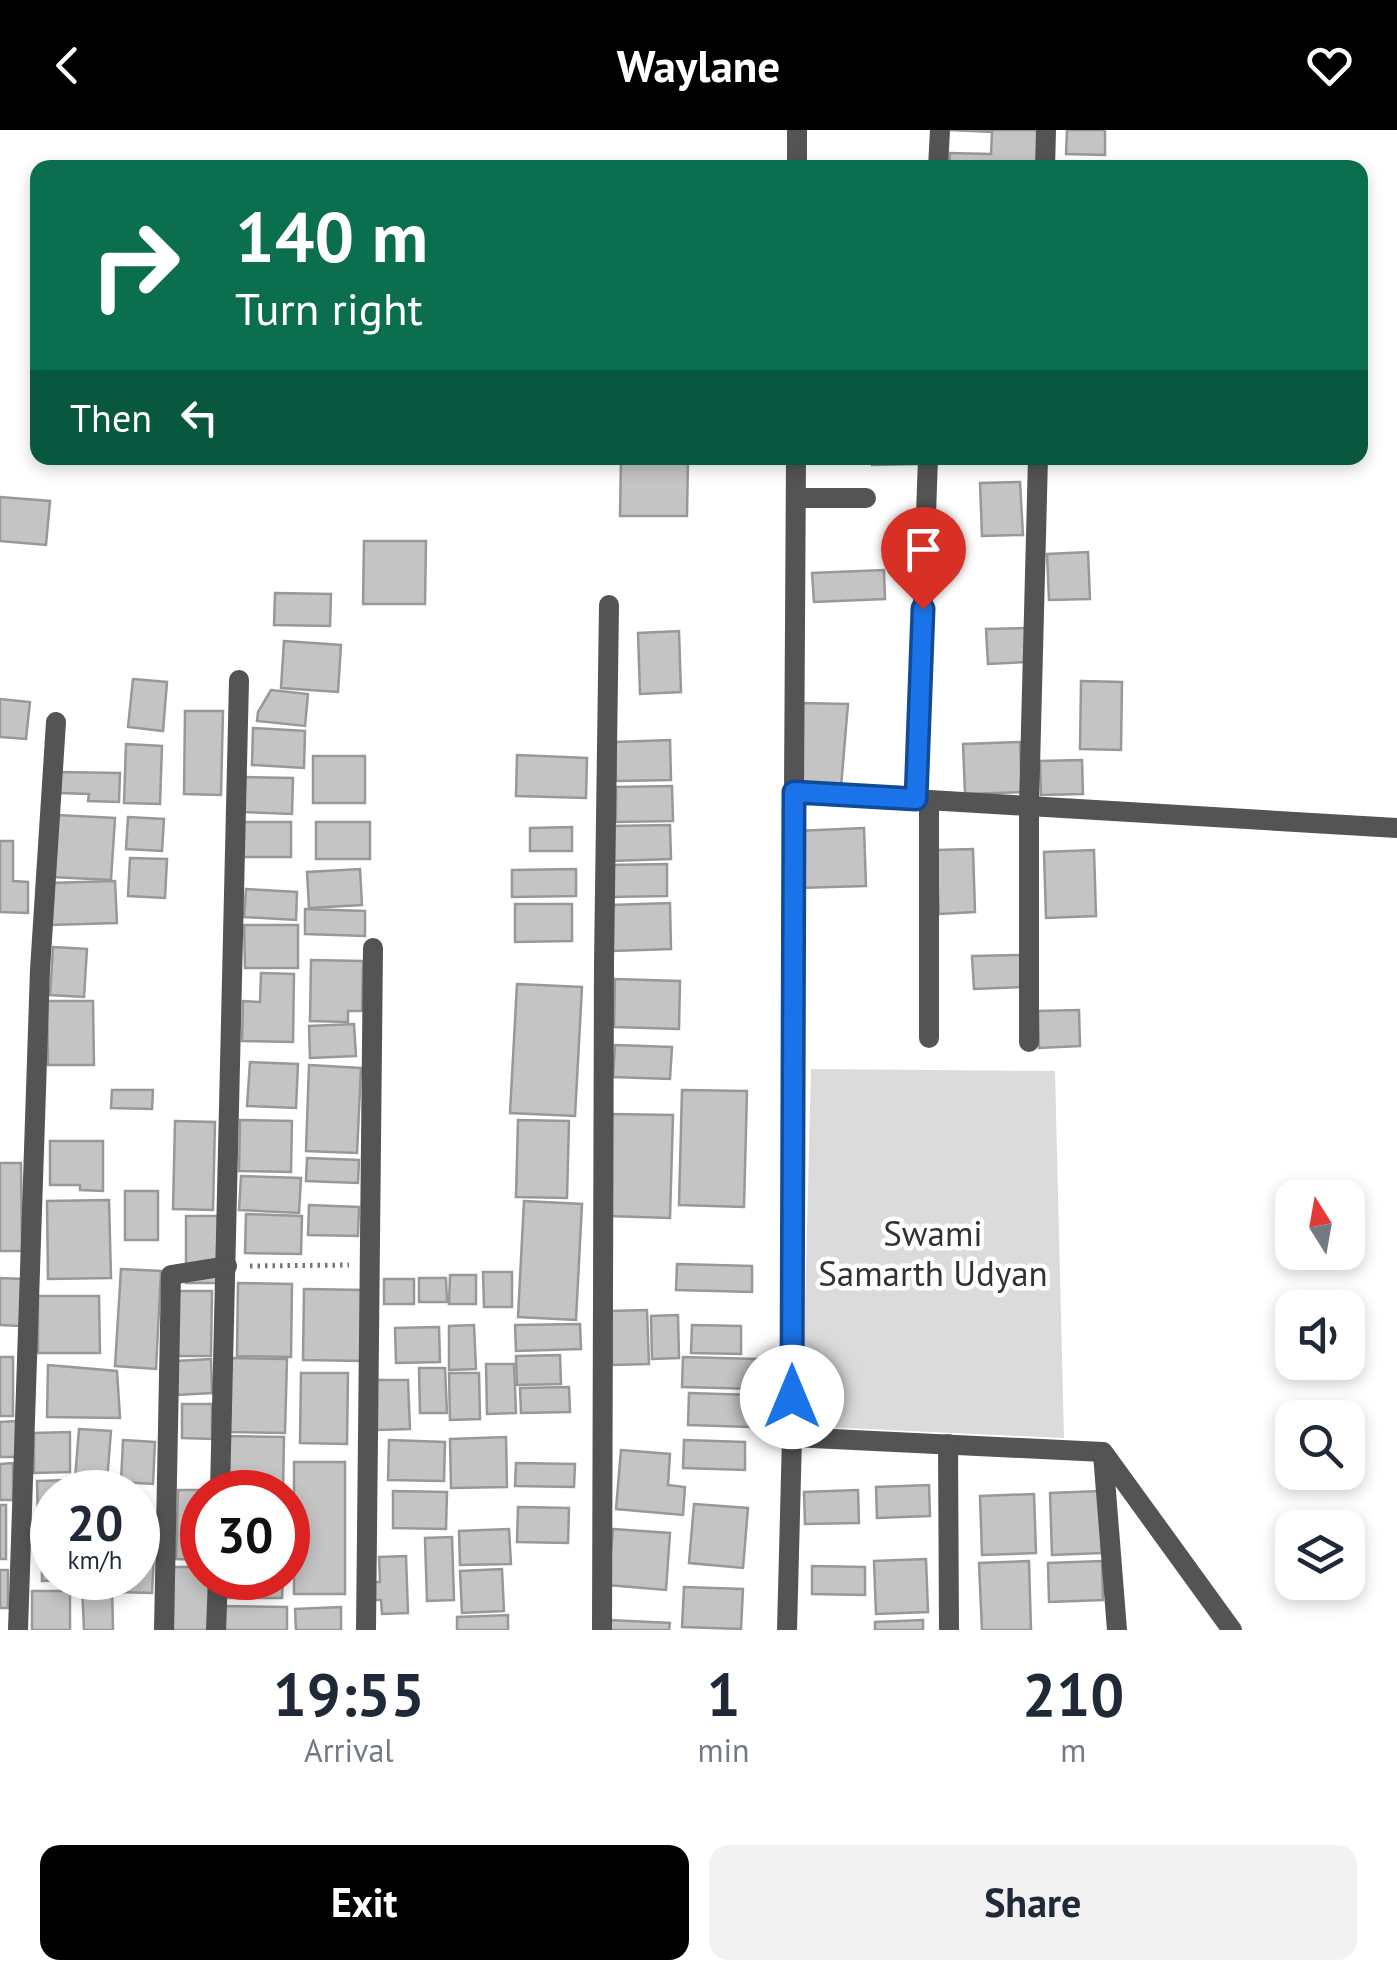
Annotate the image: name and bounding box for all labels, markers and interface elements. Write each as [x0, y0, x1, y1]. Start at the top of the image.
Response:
text: Waylane [617, 36, 780, 94]
icon: back [40, 38, 95, 93]
icon: heart [1302, 38, 1357, 93]
text: 140 m [235, 191, 428, 281]
icon: right [70, 200, 200, 330]
text: Turn right [235, 279, 423, 337]
icon: left [172, 390, 227, 445]
text: Then [70, 393, 152, 442]
pin [881, 507, 966, 610]
icon: arrive [896, 522, 951, 577]
north arrow [1275, 1180, 1365, 1270]
map controls [1275, 1180, 1365, 1600]
park label: Swami Samarth Udyan [818, 1210, 1048, 1296]
button: sound [1275, 1290, 1365, 1380]
position arrow [740, 1345, 844, 1449]
button: search [1275, 1400, 1365, 1490]
speed limit sign: 30 [180, 1470, 310, 1600]
text: 20 [67, 1490, 123, 1555]
button: layers [1275, 1510, 1365, 1600]
text: km/h [68, 1544, 122, 1576]
text: 19:55 [273, 1655, 425, 1733]
text: 1 [707, 1655, 741, 1733]
text: 210 [1022, 1655, 1124, 1733]
text: Arrival [304, 1729, 394, 1771]
text: min [698, 1729, 750, 1771]
text: m [1060, 1729, 1086, 1771]
button: Exit [40, 1845, 689, 1960]
button: Share [709, 1845, 1357, 1960]

